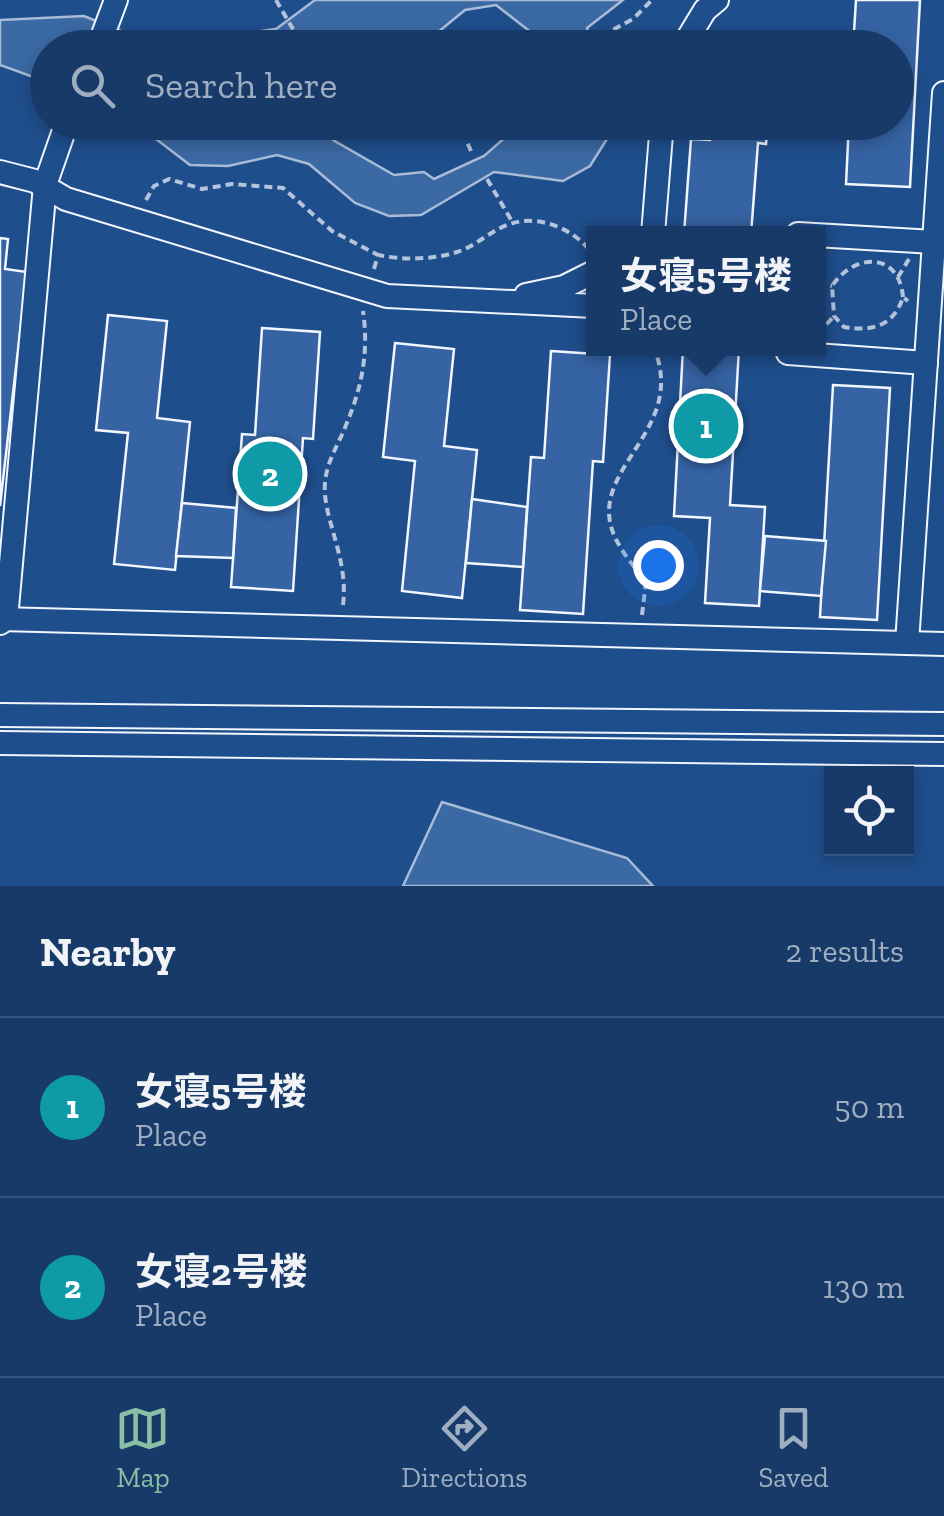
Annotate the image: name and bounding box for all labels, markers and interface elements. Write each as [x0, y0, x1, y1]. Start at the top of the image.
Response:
search box [30, 30, 914, 140]
icon: search [65, 58, 120, 113]
text: Search here [145, 62, 337, 108]
popup [586, 226, 826, 356]
text: 女寝5号楼 [620, 253, 792, 299]
text: Place [620, 300, 692, 338]
pin: 1 [674, 388, 738, 464]
pin: 2 [238, 436, 302, 512]
your location [633, 540, 684, 591]
map controls [824, 766, 914, 856]
button: locate [824, 766, 914, 856]
text: Nearby [40, 926, 176, 977]
text: 2 results [785, 932, 904, 970]
text: 女寝5号楼 [135, 1069, 307, 1115]
text: 1 [66, 1088, 79, 1126]
text: 50 m [834, 1088, 904, 1126]
text: Place [135, 1116, 207, 1154]
text: 女寝2号楼 [135, 1249, 307, 1295]
text: 2 [64, 1268, 81, 1306]
text: 130 m [823, 1268, 904, 1306]
text: Place [135, 1296, 207, 1334]
tab: Map [115, 1401, 170, 1494]
tab: Directions [401, 1401, 528, 1494]
tab: Saved [758, 1401, 829, 1494]

